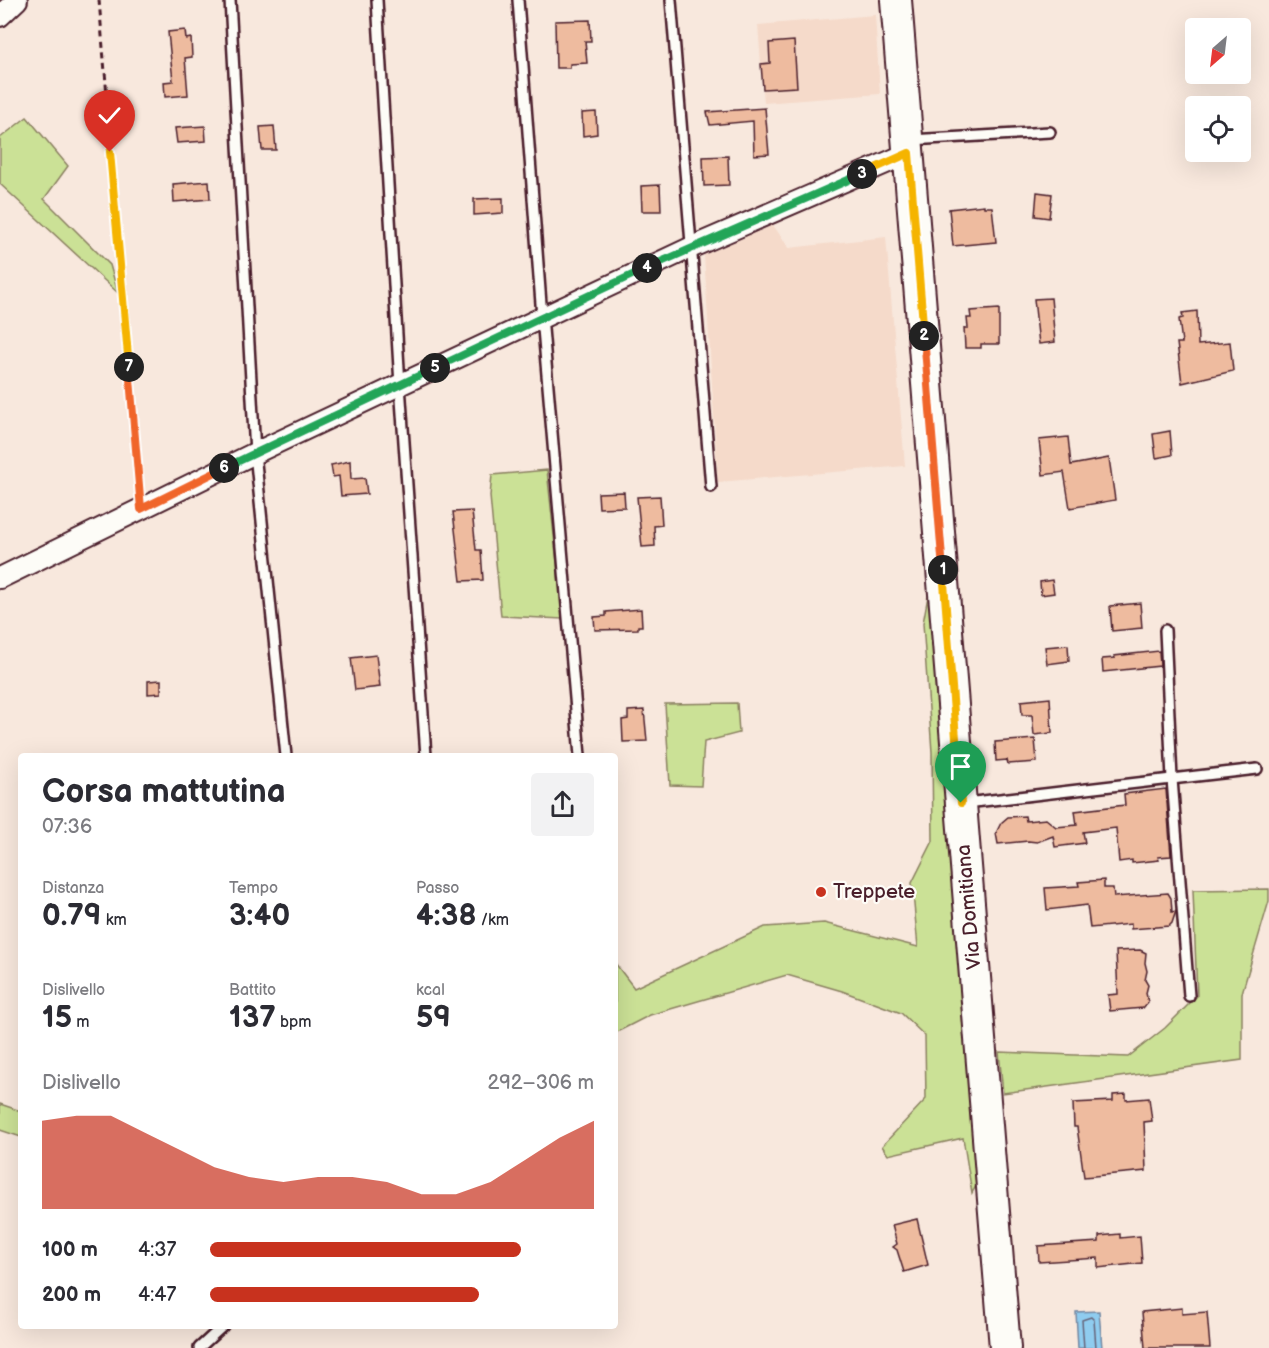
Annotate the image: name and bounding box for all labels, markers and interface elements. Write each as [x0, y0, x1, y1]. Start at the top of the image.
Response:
north arrow [1185, 18, 1251, 84]
map controls [1185, 18, 1251, 162]
pin [84, 90, 135, 152]
button: locate [1185, 96, 1251, 162]
icon: check [93, 99, 126, 132]
pin: 3 [847, 159, 877, 189]
text: 3 [857, 164, 867, 183]
pin: 4 [632, 253, 662, 283]
text: 4 [642, 258, 652, 277]
pin: 2 [909, 321, 939, 351]
text: 2 [919, 326, 929, 345]
pin: 7 [114, 352, 144, 382]
pin: 5 [420, 353, 450, 383]
text: 7 [125, 357, 133, 376]
text: 5 [430, 358, 440, 377]
pin: 6 [209, 453, 239, 483]
text: 6 [219, 458, 229, 477]
pin: 1 [928, 555, 958, 585]
text: 1 [940, 560, 946, 579]
pin [935, 741, 986, 803]
icon: arrive [944, 750, 977, 783]
text: Corsa mattutina [42, 772, 286, 812]
button: share [531, 773, 594, 836]
text: 07:36 [42, 815, 92, 839]
street label: Via Domitiana [952, 843, 986, 971]
text: Distanza [42, 879, 104, 898]
text: Tempo [229, 879, 278, 898]
text: Passo [416, 879, 459, 898]
place label: Treppete [833, 880, 915, 904]
marker: Treppete [814, 885, 828, 899]
text: 0.79 [42, 898, 101, 934]
text: 3:40 [229, 898, 290, 934]
text: 4:38 [416, 898, 476, 934]
text: km [101, 911, 127, 930]
text: /km [476, 911, 509, 930]
text: Dislivello [42, 981, 105, 1000]
text: Battito [229, 981, 276, 1000]
text: kcal [416, 981, 445, 1000]
text: 15 [42, 1000, 72, 1036]
text: 137 [229, 1000, 276, 1036]
text: 59 [416, 1000, 451, 1036]
text: m [72, 1013, 90, 1032]
text: bpm [276, 1013, 312, 1032]
text: Dislivello [42, 1071, 121, 1095]
text: 292–306 m [487, 1071, 594, 1095]
text: 100 m [42, 1238, 98, 1262]
text: 4:37 [138, 1238, 176, 1262]
text: 200 m [42, 1283, 101, 1307]
text: 4:47 [138, 1283, 176, 1307]

